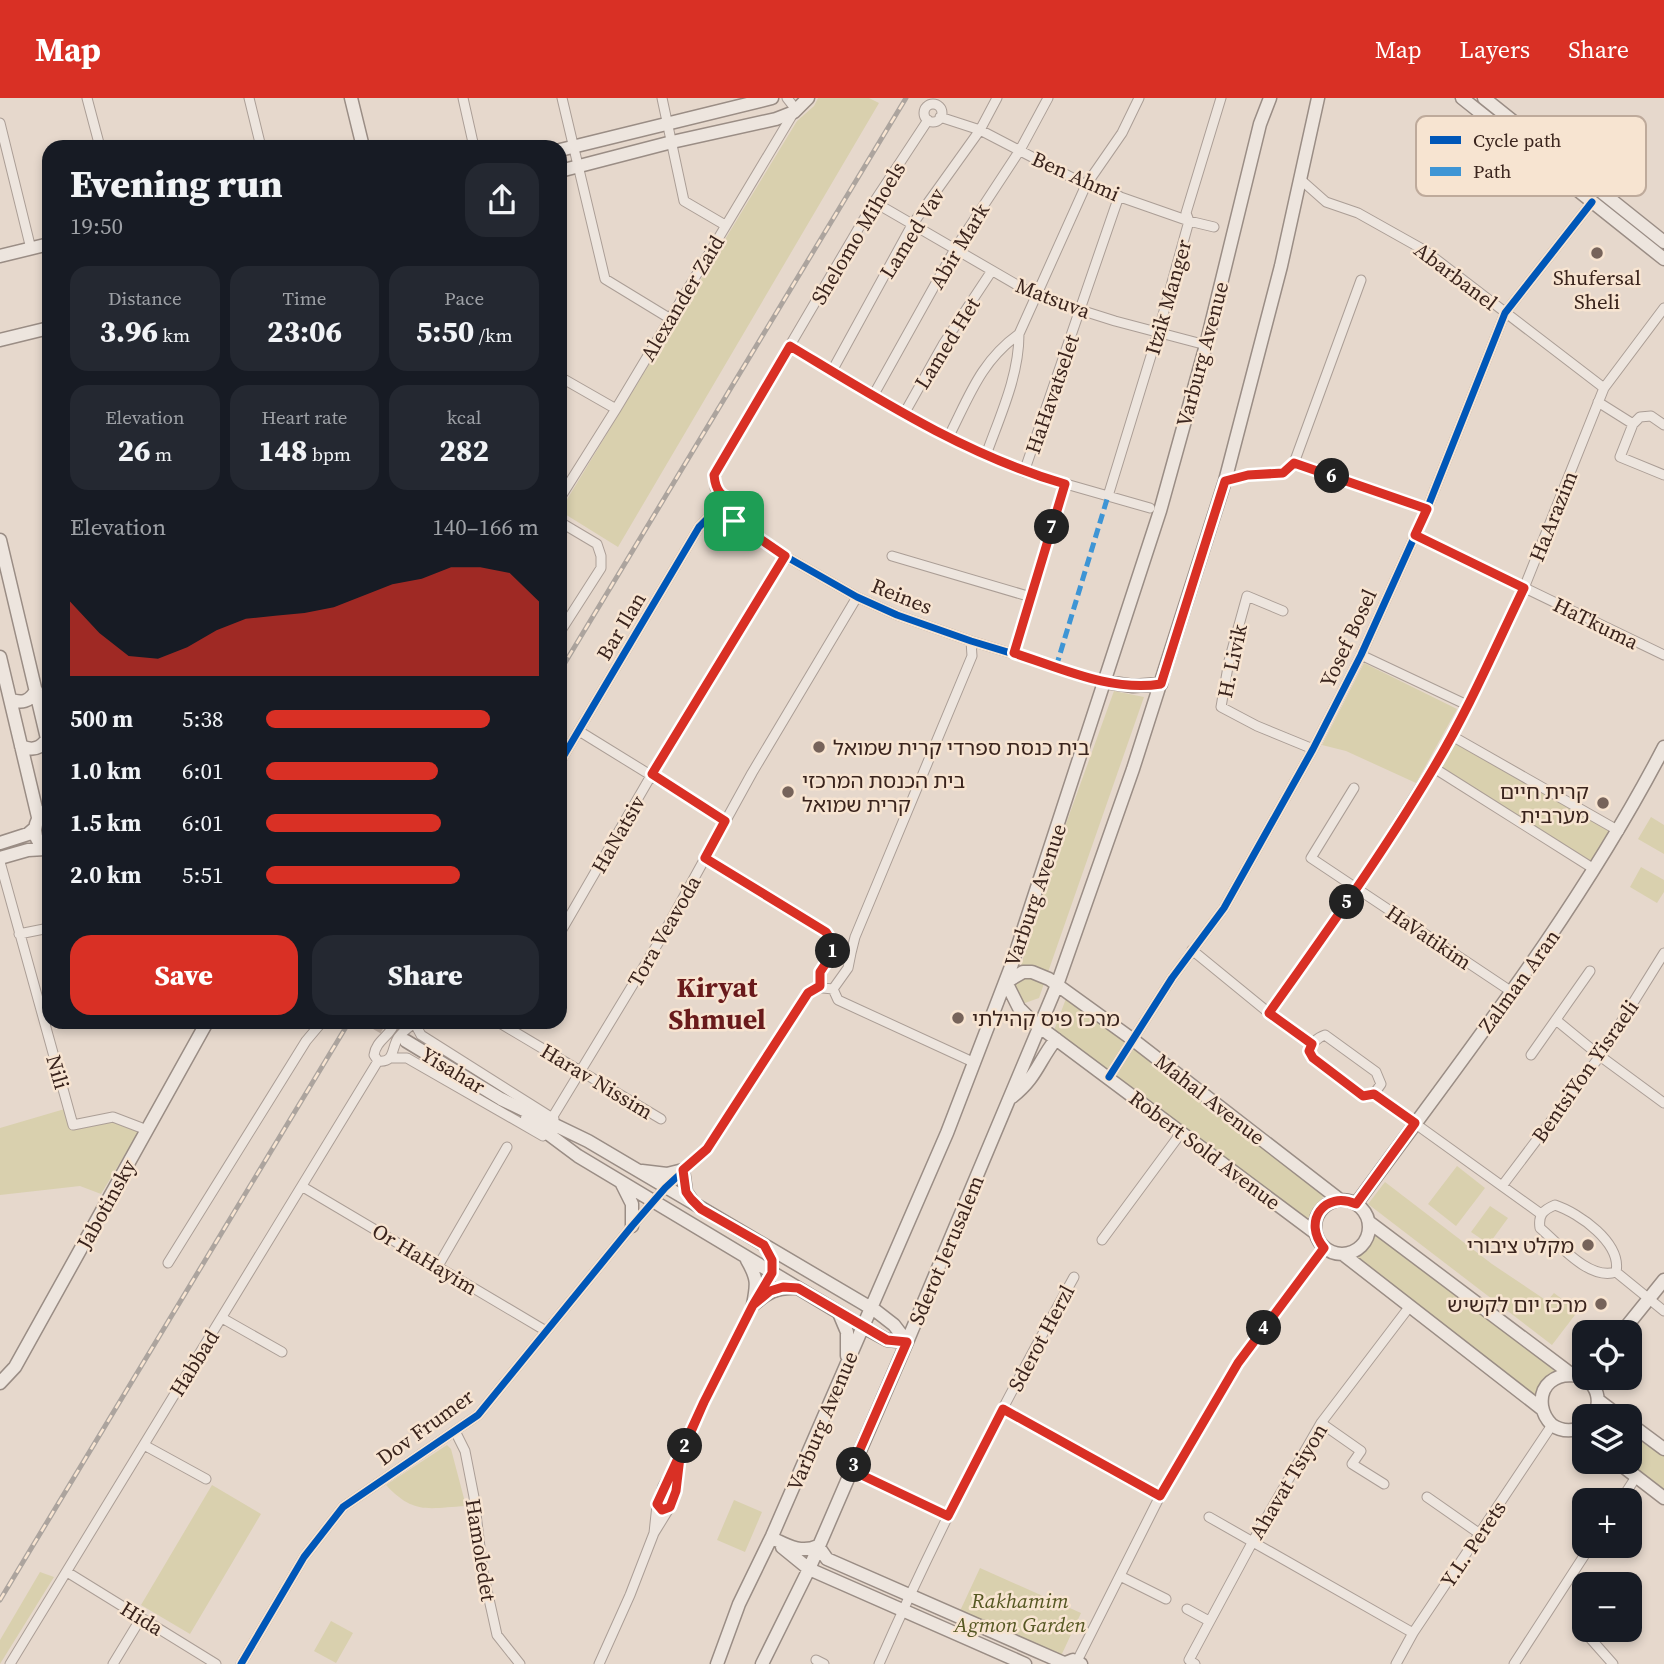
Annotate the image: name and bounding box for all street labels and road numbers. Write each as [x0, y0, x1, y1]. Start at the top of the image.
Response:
street label: Ben Ahmi [1027, 144, 1125, 208]
street label: Shelomo Mihoels [804, 156, 912, 310]
street label: Lamed Vav [873, 182, 952, 284]
street label: Abir Mark [922, 197, 996, 294]
street label: Alexander Zaid [633, 230, 731, 366]
street label: Abarbanel [1408, 235, 1504, 317]
street label: Itzik Manger [1138, 236, 1198, 358]
street label: Matsuva [1011, 270, 1095, 326]
street label: Varburg Avenue [1169, 278, 1235, 430]
street label: Lamed Het [907, 291, 987, 394]
street label: HaHavatselet [1018, 330, 1086, 458]
street label: HaArazim [1522, 466, 1584, 566]
street label: Reines [867, 571, 937, 621]
street label: Yosef Bosel [1313, 584, 1383, 692]
street label: Bar Ilan [589, 586, 653, 665]
street label: HaTkuma [1548, 590, 1644, 656]
street label: H. Livik [1210, 621, 1254, 700]
street label: HaNatsiv [584, 790, 652, 878]
street label: Varburg Avenue [997, 820, 1073, 970]
street label: Tora Veavoda [620, 870, 708, 992]
street label: HaVatikim [1380, 898, 1478, 976]
street label: Zalman Aran [1472, 923, 1567, 1039]
street label: BentsiYon Yisraeli [1525, 994, 1645, 1148]
street label: Harav Nissim [535, 1036, 659, 1126]
street label: Yisahar [415, 1039, 491, 1101]
street label: Mahal Avenue [1149, 1047, 1271, 1151]
street label: Nili [39, 1052, 77, 1092]
street label: Robert Sold Avenue [1123, 1083, 1287, 1217]
street label: Jabotinsky [69, 1154, 143, 1255]
street label: Sderot Jerusalem [901, 1171, 991, 1329]
street label: Or HaHayim [367, 1216, 483, 1302]
street label: Sderot Herzl [1001, 1280, 1081, 1396]
street label: Habbad [162, 1324, 226, 1402]
street label: Varburg Avenue [779, 1347, 865, 1495]
street label: Dov Frumer [371, 1382, 479, 1472]
street label: Ahavat Tsiyon [1242, 1417, 1334, 1544]
street label: Y.L. Perets [1433, 1495, 1513, 1593]
street label: Hamoledet [459, 1497, 503, 1603]
street label: Hida [115, 1594, 169, 1642]

